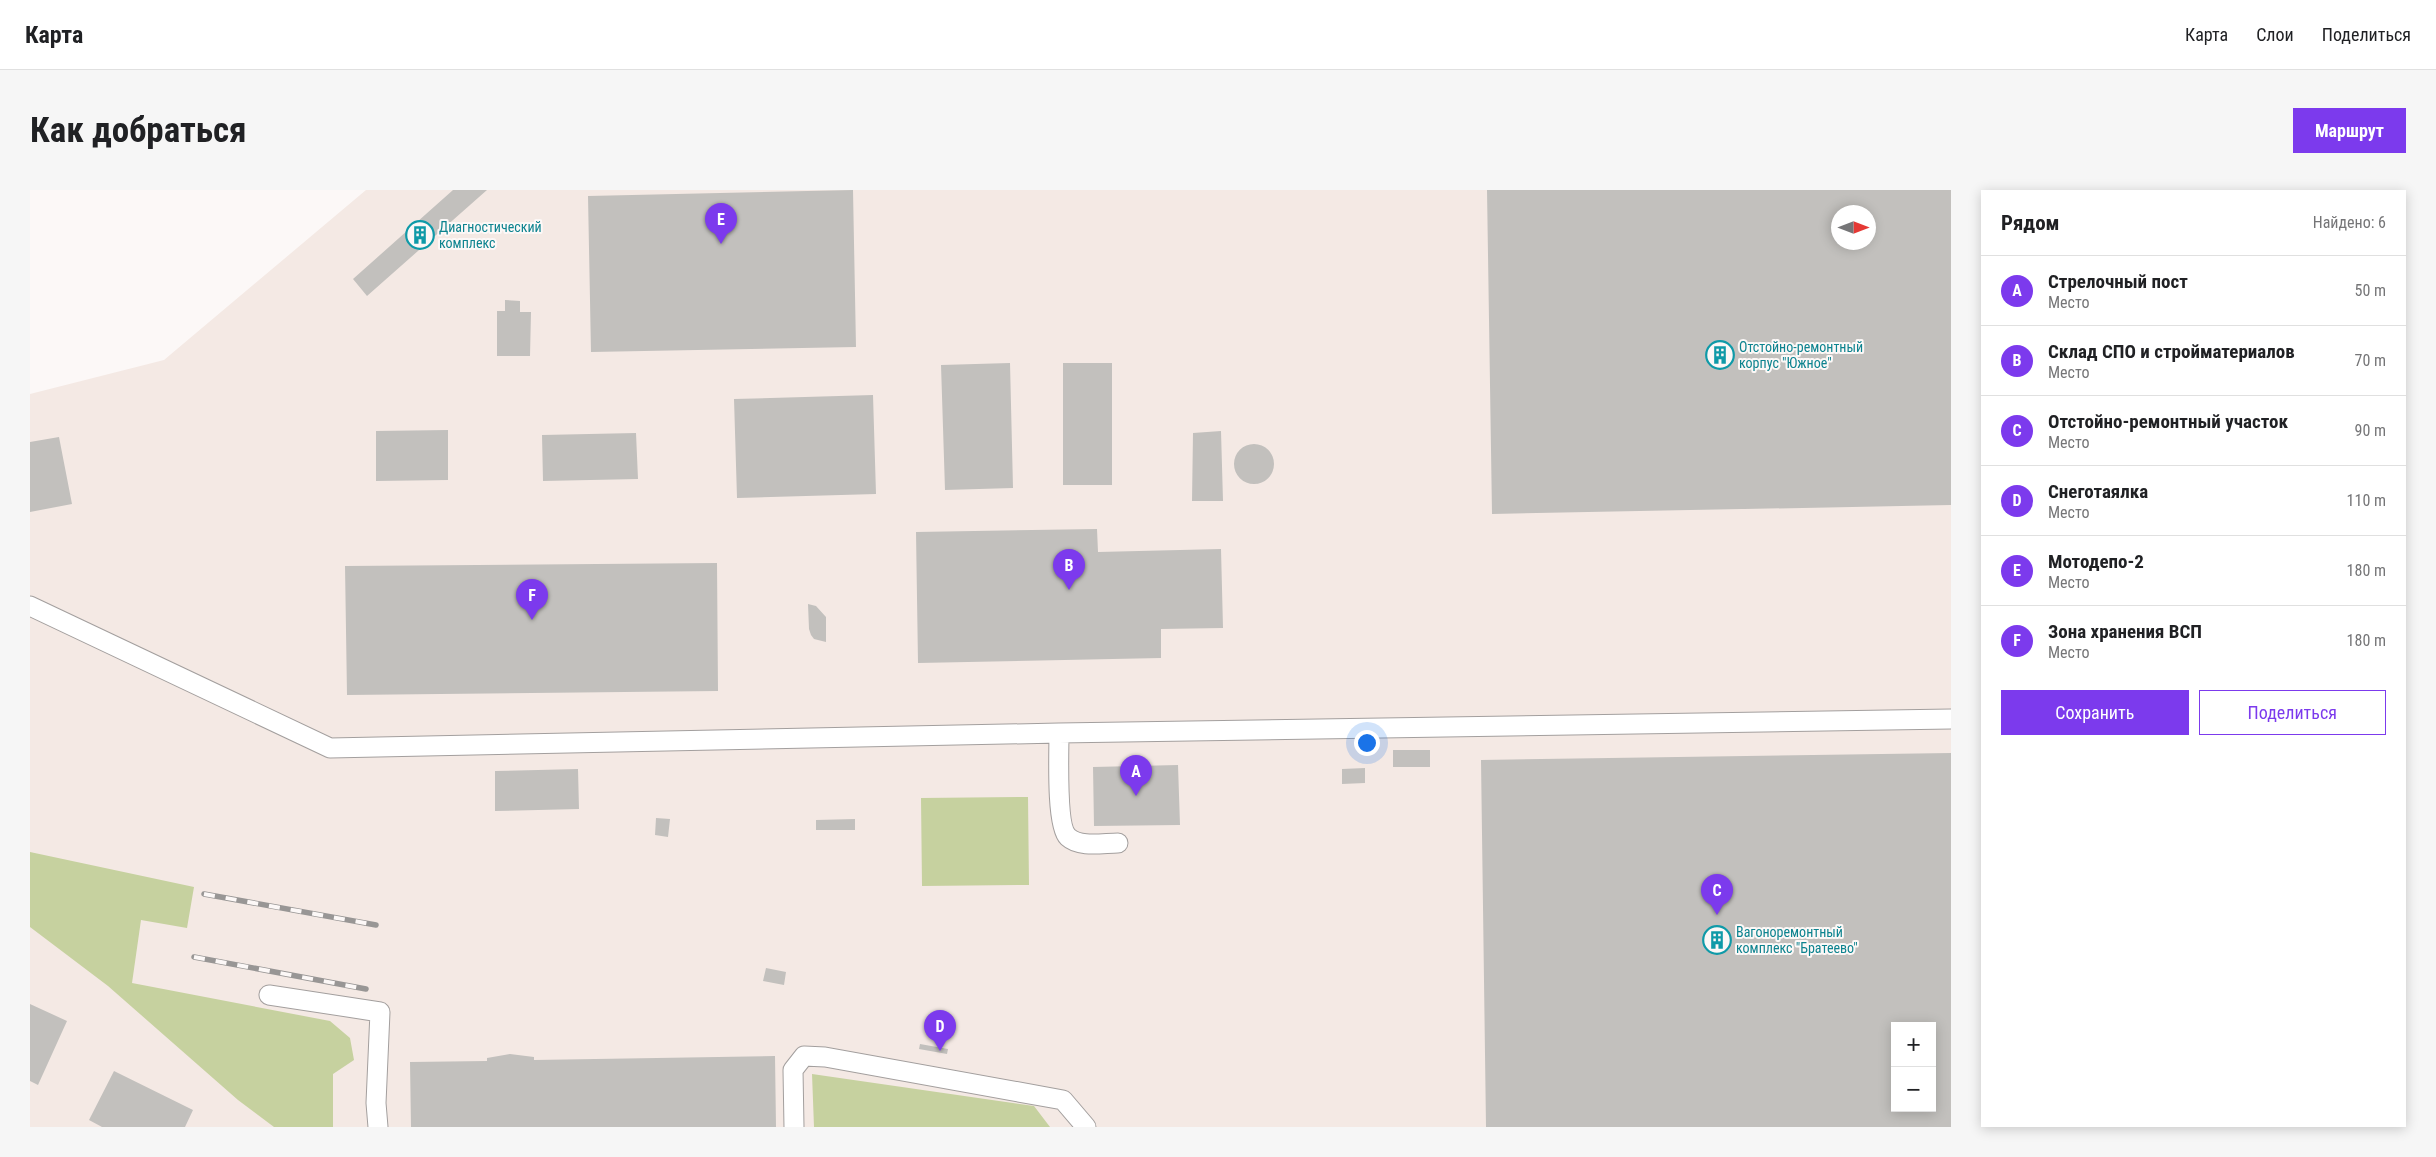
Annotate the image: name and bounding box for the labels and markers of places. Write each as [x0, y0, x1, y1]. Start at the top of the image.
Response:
pin: E [705, 203, 737, 244]
place label: Диагностический комплекс [439, 219, 542, 251]
building icon: Диагностический комплекс [405, 220, 435, 250]
place label: Отстойно-ремонтный корпус "Южное" [1739, 339, 1863, 371]
building icon: Отстойно-ремонтный корпус "Южное" [1705, 340, 1735, 370]
pin: B [1053, 549, 1085, 590]
pin: F [516, 579, 548, 620]
pin: A [1120, 755, 1152, 796]
pin: C [1701, 874, 1733, 915]
place label: Вагоноремонтный комплекс "Братеево" [1736, 924, 1858, 956]
building icon: Вагоноремонтный комплекс "Братеево" [1702, 925, 1732, 955]
pin: D [924, 1010, 956, 1051]

